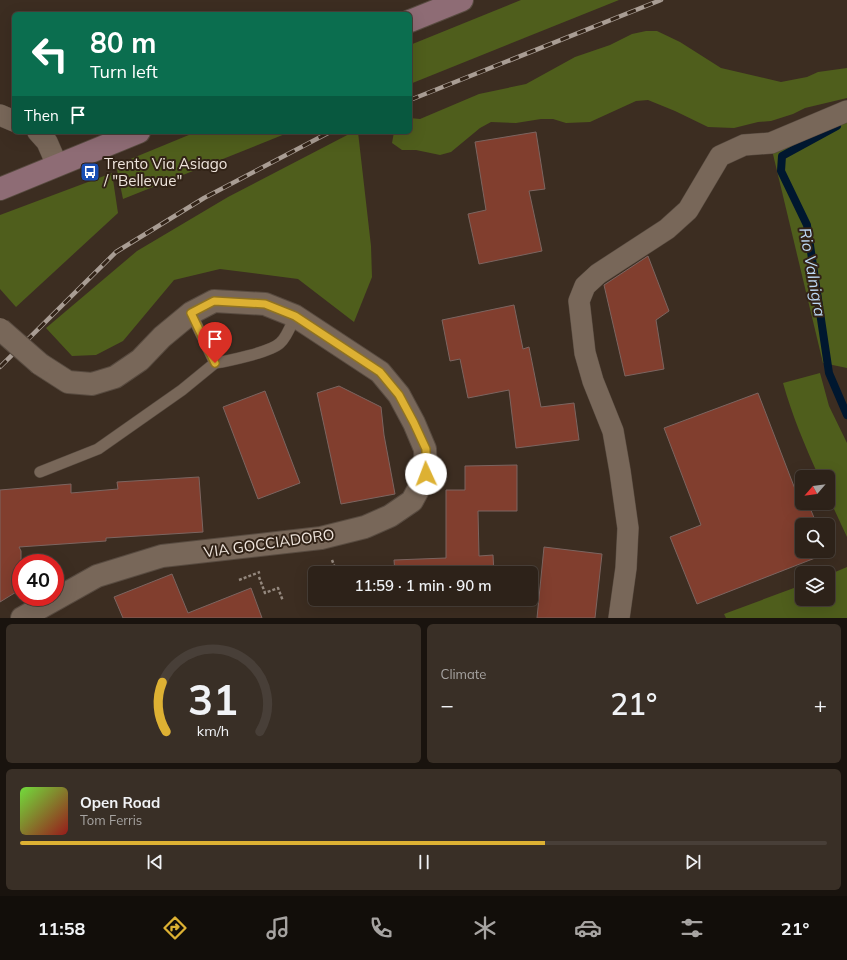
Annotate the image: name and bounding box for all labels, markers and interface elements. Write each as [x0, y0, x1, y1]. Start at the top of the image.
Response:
text: 80 m [90, 25, 156, 60]
icon: left [24, 28, 76, 80]
text: Turn left [90, 60, 158, 83]
icon: arrive [67, 104, 89, 126]
text: Then [24, 106, 59, 125]
place label: Trento Via Asiago / "Bellevue" [103, 154, 227, 190]
bus stop icon: Trento Via Asiago / "Bellevue" [79, 161, 101, 183]
water label: Rio Valnigra [795, 226, 831, 318]
pin [198, 322, 232, 363]
icon: arrive [204, 328, 226, 350]
position arrow [405, 453, 447, 495]
north arrow [795, 470, 835, 510]
map controls [795, 470, 835, 606]
button: search [795, 518, 835, 558]
street label: VIA GOCCIADORO [203, 524, 335, 562]
speed limit sign: 40 [12, 554, 64, 606]
button: layers [795, 566, 835, 606]
text: 11:59 · 1 min · 90 m [354, 576, 492, 595]
text: Climate [441, 666, 486, 682]
text: 31 [188, 672, 238, 724]
text: 21° [610, 685, 657, 723]
text: − [441, 691, 454, 719]
text: + [814, 691, 827, 719]
text: km/h [197, 721, 229, 739]
text: Open Road [80, 793, 160, 812]
text: Tom Ferris [80, 812, 142, 828]
icon: previous [144, 851, 166, 873]
icon: pause [413, 851, 435, 873]
icon: next [682, 851, 704, 873]
icon: directions [161, 914, 189, 942]
icon: music [264, 914, 292, 942]
icon: phone [367, 914, 395, 942]
icon: climate [471, 914, 499, 942]
icon: car [574, 914, 602, 942]
icon: filters [678, 914, 706, 942]
text: 11:58 [38, 917, 85, 940]
text: 21° [781, 917, 809, 940]

